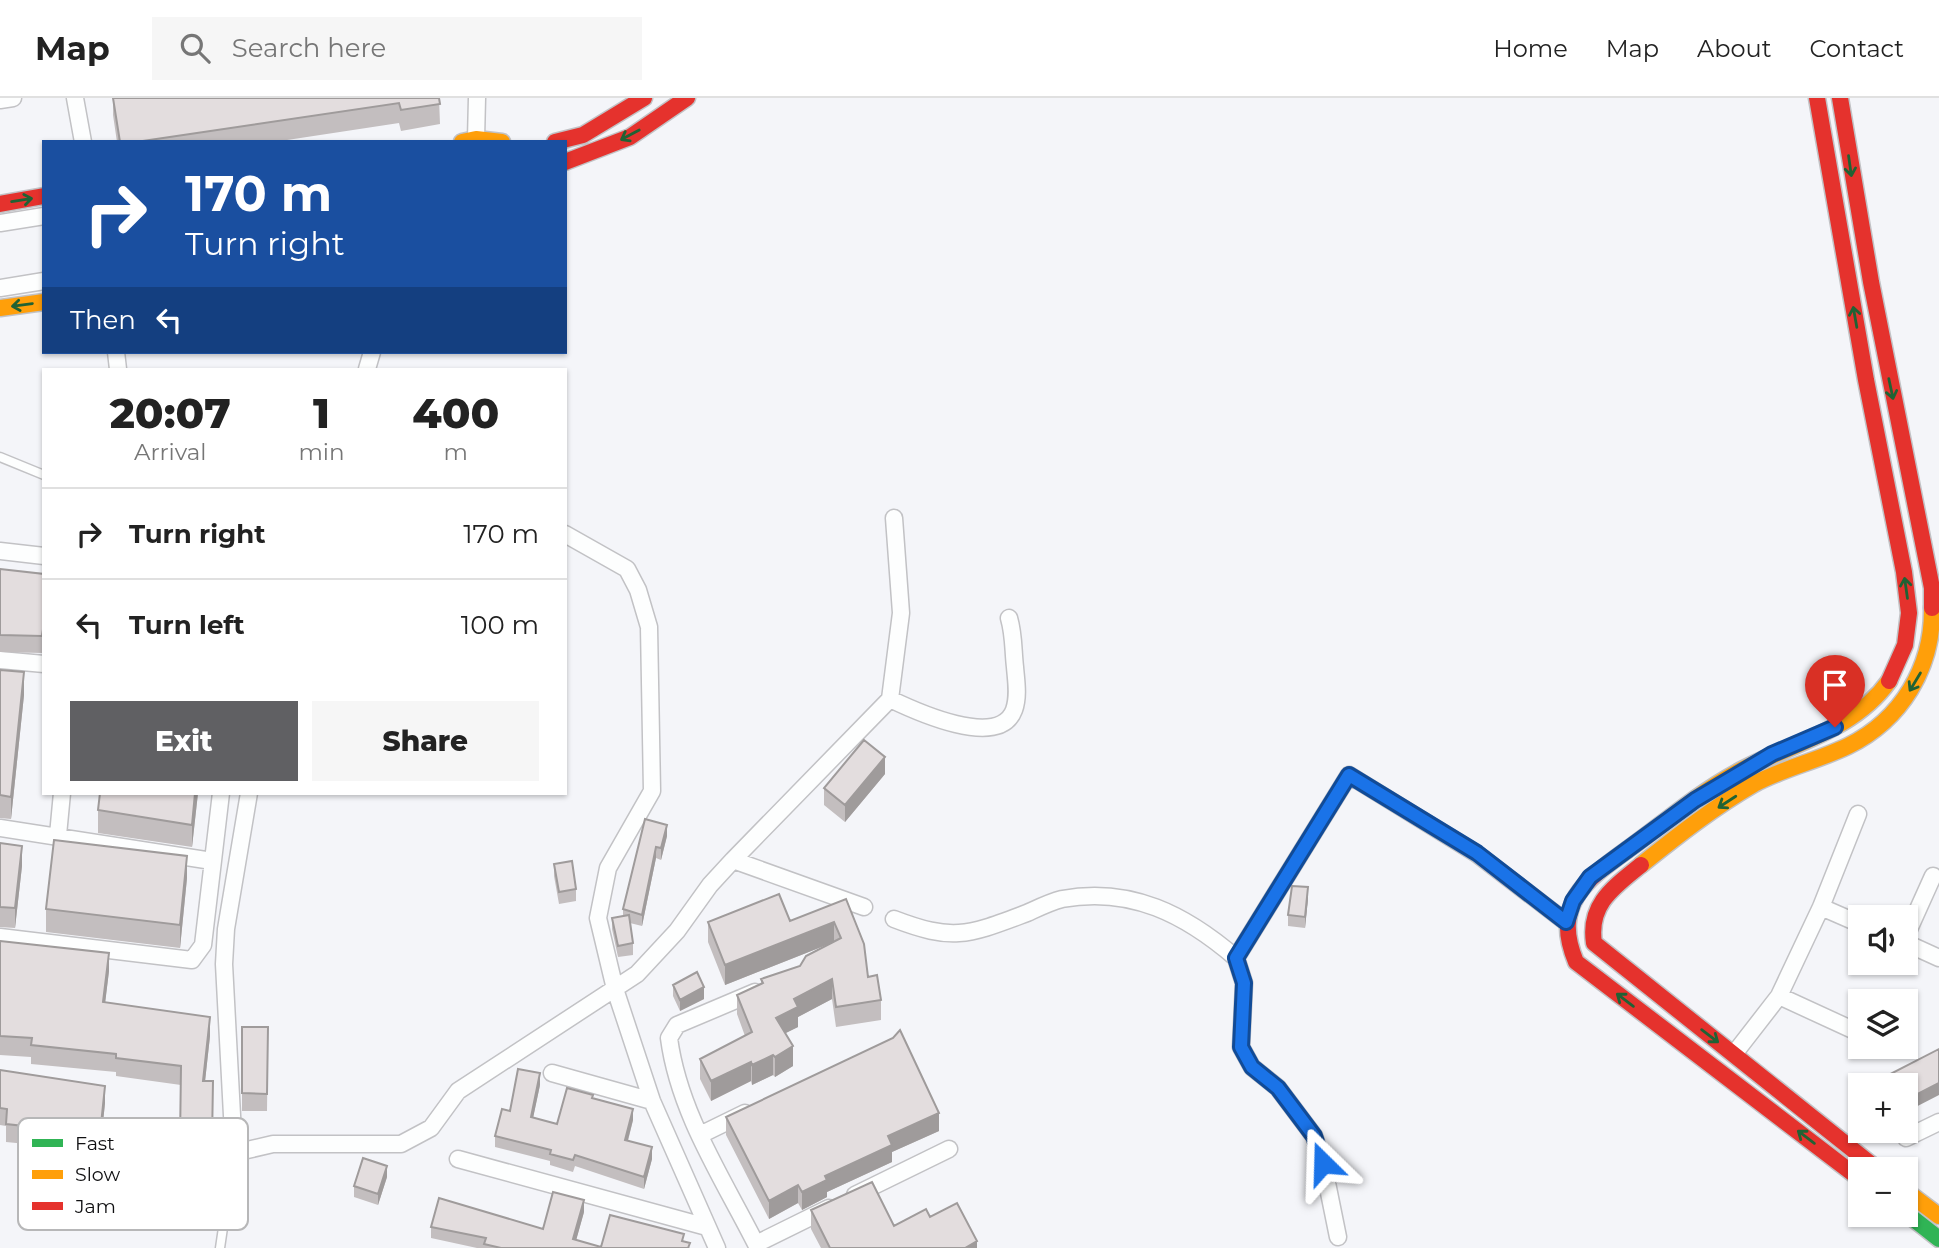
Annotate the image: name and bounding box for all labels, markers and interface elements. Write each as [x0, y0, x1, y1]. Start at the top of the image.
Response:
search box [152, 17, 642, 80]
text: Map [35, 28, 110, 68]
icon: search [176, 29, 214, 67]
text: Search here [232, 32, 386, 64]
text: Home [1493, 34, 1568, 63]
text: Map [1606, 34, 1659, 63]
text: About [1697, 34, 1771, 63]
text: Contact [1809, 34, 1904, 63]
one-way arrow [620, 128, 641, 142]
one-way arrow [1844, 154, 1857, 176]
text: 170 m [185, 164, 332, 223]
icon: right [70, 168, 161, 259]
one-way arrow [10, 193, 33, 206]
text: Turn right [185, 224, 345, 263]
one-way arrow [11, 299, 34, 312]
icon: left [150, 301, 188, 339]
text: Then [70, 304, 136, 336]
one-way arrow [1847, 306, 1861, 329]
one-way arrow [1884, 377, 1898, 400]
text: 20:07 [110, 387, 231, 439]
text: 1 [313, 387, 330, 439]
text: 400 [412, 387, 499, 439]
text: Arrival [134, 438, 207, 466]
text: min [298, 438, 345, 466]
text: m [444, 438, 468, 466]
icon: right [70, 515, 108, 553]
text: Turn right [129, 518, 265, 550]
text: 170 m [463, 518, 539, 550]
one-way arrow [1900, 577, 1913, 600]
icon: left [70, 606, 108, 644]
text: Turn left [129, 609, 245, 641]
text: 100 m [461, 609, 539, 641]
pin [1805, 655, 1865, 727]
icon: arrive [1816, 666, 1854, 704]
one-way arrow [1908, 672, 1922, 692]
button: Exit [70, 701, 298, 781]
button: Share [312, 701, 539, 781]
one-way arrow [1718, 795, 1737, 809]
map controls [1848, 905, 1918, 1227]
button: sound [1848, 905, 1918, 975]
button: layers [1848, 989, 1918, 1059]
one-way arrow [1616, 992, 1635, 1007]
one-way arrow [1700, 1028, 1719, 1043]
button: + [1848, 1073, 1918, 1143]
legend [18, 1118, 248, 1230]
position arrow [1286, 1126, 1360, 1200]
one-way arrow [1797, 1130, 1816, 1145]
text: Fast [75, 1132, 115, 1155]
button: − [1848, 1157, 1918, 1227]
text: Slow [75, 1163, 120, 1186]
text: Jam [74, 1195, 116, 1218]

